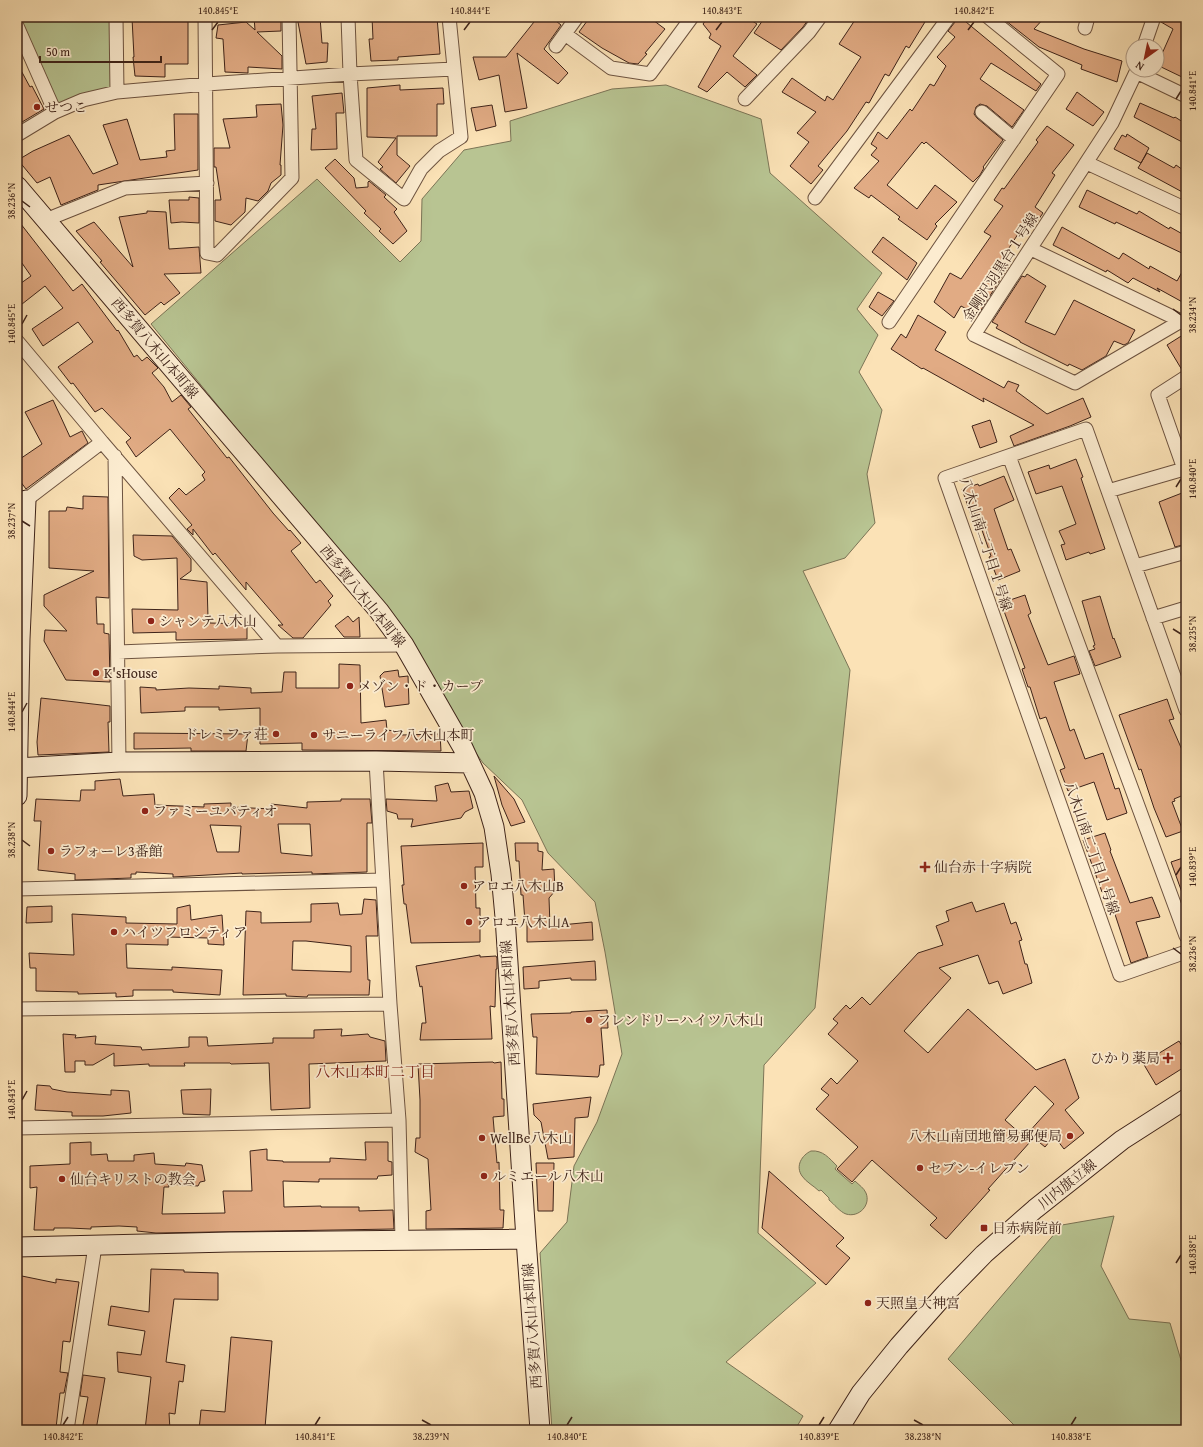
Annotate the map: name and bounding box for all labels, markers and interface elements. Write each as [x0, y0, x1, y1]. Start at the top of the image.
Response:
text: 140.845°E [198, 3, 238, 18]
text: 140.844°E [450, 3, 490, 18]
text: 140.843°E [702, 3, 742, 18]
text: 140.842°E [954, 3, 994, 18]
scale bar [40, 38, 161, 64]
north arrow [1125, 38, 1165, 78]
text: 50 m [46, 43, 70, 60]
text: N [1132, 57, 1147, 75]
text: 140.841°E [1185, 71, 1200, 111]
place label: せつこ [45, 97, 87, 117]
marker: せつこ [32, 102, 42, 112]
text: 38.236°N [4, 182, 19, 219]
street label: 金剛沢羽黒台１号線 [957, 209, 1043, 325]
street label: 西多賀八木山本町線 [107, 293, 203, 403]
text: 38.234°N [1185, 296, 1200, 333]
text: 140.845°E [4, 304, 19, 344]
text: 140.840°E [1185, 459, 1200, 499]
street label: 八木山南二丁目１号線 [955, 474, 1017, 614]
text: 38.237°N [4, 502, 19, 539]
street label: 西多賀八木山本町線 [316, 541, 410, 651]
place label: シャンテ八木山 [159, 611, 257, 631]
text: 38.235°N [1185, 615, 1200, 652]
marker: シャンテ八木山 [146, 616, 156, 626]
place label: K'sHouse [104, 663, 158, 683]
marker: K'sHouse [91, 668, 101, 678]
place label: メゾン・ド・カープ [358, 676, 483, 696]
marker: メゾン・ド・カープ [345, 681, 355, 691]
text: 140.844°E [4, 692, 19, 732]
place label: ドレミファ荘 [184, 724, 268, 744]
place label: サニーライフ八木山本町 [322, 725, 475, 745]
marker: ドレミファ荘 [271, 729, 281, 739]
marker: サニーライフ八木山本町 [309, 730, 319, 740]
street label: 八木山南二丁目１号線 [1060, 779, 1124, 917]
place label: ファミーユパティオ [153, 801, 278, 821]
marker: ファミーユパティオ [140, 806, 150, 816]
text: 38.238°N [4, 821, 19, 858]
place label: ラフォーレ3番館 [59, 841, 163, 861]
marker: ラフォーレ3番館 [46, 846, 56, 856]
text: 140.839°E [1185, 847, 1200, 887]
place label: 仙台赤十字病院 [934, 857, 1032, 877]
marker: 仙台赤十字病院 [919, 861, 931, 873]
place label: アロエ八木山B [472, 876, 564, 896]
marker: アロエ八木山B [459, 881, 469, 891]
place label: アロエ八木山A [477, 912, 570, 932]
marker: アロエ八木山A [464, 917, 474, 927]
place label: ハイツフロンティア [122, 922, 247, 942]
marker: ハイツフロンティア [109, 927, 119, 937]
text: 38.236°N [1185, 935, 1200, 972]
street label: 西多賀八木山本町線 [496, 939, 524, 1067]
place label: フレンドリーハイツ八木山 [597, 1010, 763, 1030]
marker: フレンドリーハイツ八木山 [584, 1015, 594, 1025]
place label: ひかり薬局 [1090, 1048, 1160, 1068]
marker: ひかり薬局 [1163, 1053, 1173, 1063]
district label: 八木山本町二丁目 [315, 1061, 435, 1082]
text: 140.843°E [4, 1080, 19, 1120]
place label: 八木山南団地簡易郵便局 [908, 1126, 1062, 1146]
place label: WellBe八木山 [490, 1128, 572, 1148]
marker: 八木山南団地簡易郵便局 [1065, 1131, 1075, 1141]
marker: WellBe八木山 [477, 1133, 487, 1143]
street label: 川内旗立線 [1034, 1154, 1100, 1214]
place label: セブン-イレブン [928, 1158, 1030, 1178]
marker: セブン-イレブン [915, 1163, 925, 1173]
place label: ルミエール八木山 [492, 1166, 604, 1186]
place label: 仙台キリストの教会 [70, 1169, 196, 1189]
marker: ルミエール八木山 [479, 1171, 489, 1181]
marker: 仙台キリストの教会 [57, 1174, 67, 1184]
place label: 日赤病院前 [992, 1218, 1062, 1238]
marker: 日赤病院前 [979, 1223, 989, 1233]
text: 140.838°E [1185, 1235, 1200, 1275]
street label: 西多賀八木山本町線 [518, 1262, 546, 1390]
place label: 天照皇大神宮 [876, 1293, 960, 1313]
marker: 天照皇大神宮 [863, 1298, 873, 1308]
text: 140.842°E [43, 1429, 83, 1444]
text: 140.841°E [295, 1429, 335, 1444]
text: 38.239°N [413, 1429, 450, 1444]
text: 140.840°E [547, 1429, 587, 1444]
text: 140.839°E [799, 1429, 839, 1444]
text: 38.238°N [905, 1429, 942, 1444]
text: 140.838°E [1051, 1429, 1091, 1444]

